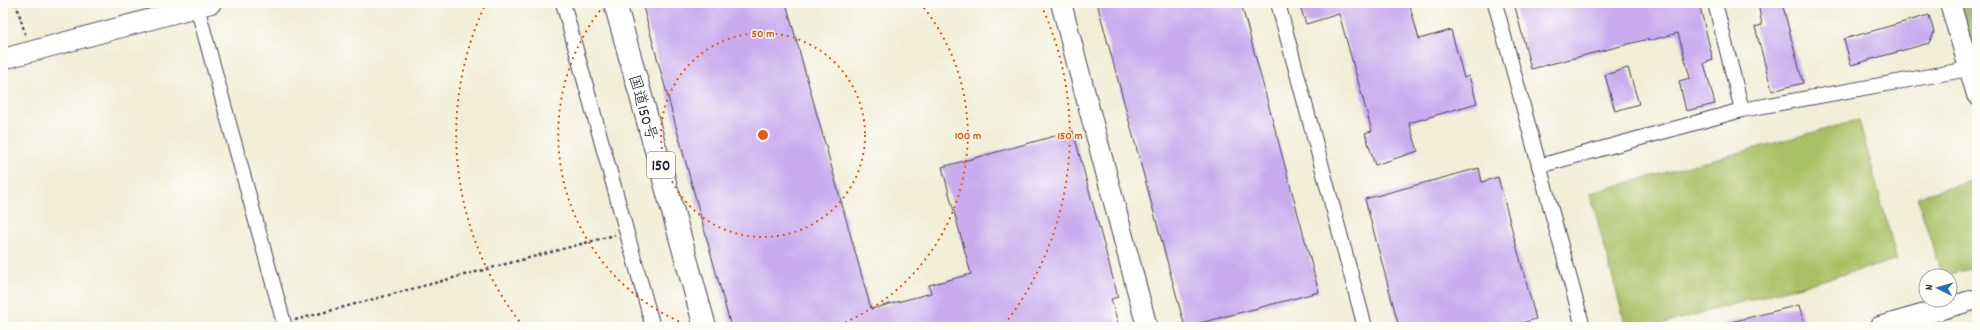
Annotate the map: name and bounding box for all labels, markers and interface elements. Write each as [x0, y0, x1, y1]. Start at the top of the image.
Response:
text: 50 m [751, 26, 775, 43]
street label: 国道150号 [621, 72, 662, 143]
centre of rings [756, 128, 770, 142]
text: 100 m [955, 128, 981, 145]
text: 150 m [1057, 128, 1083, 145]
road number: 150 [647, 152, 675, 178]
north arrow [1918, 268, 1958, 308]
text: N [1922, 283, 1938, 291]

